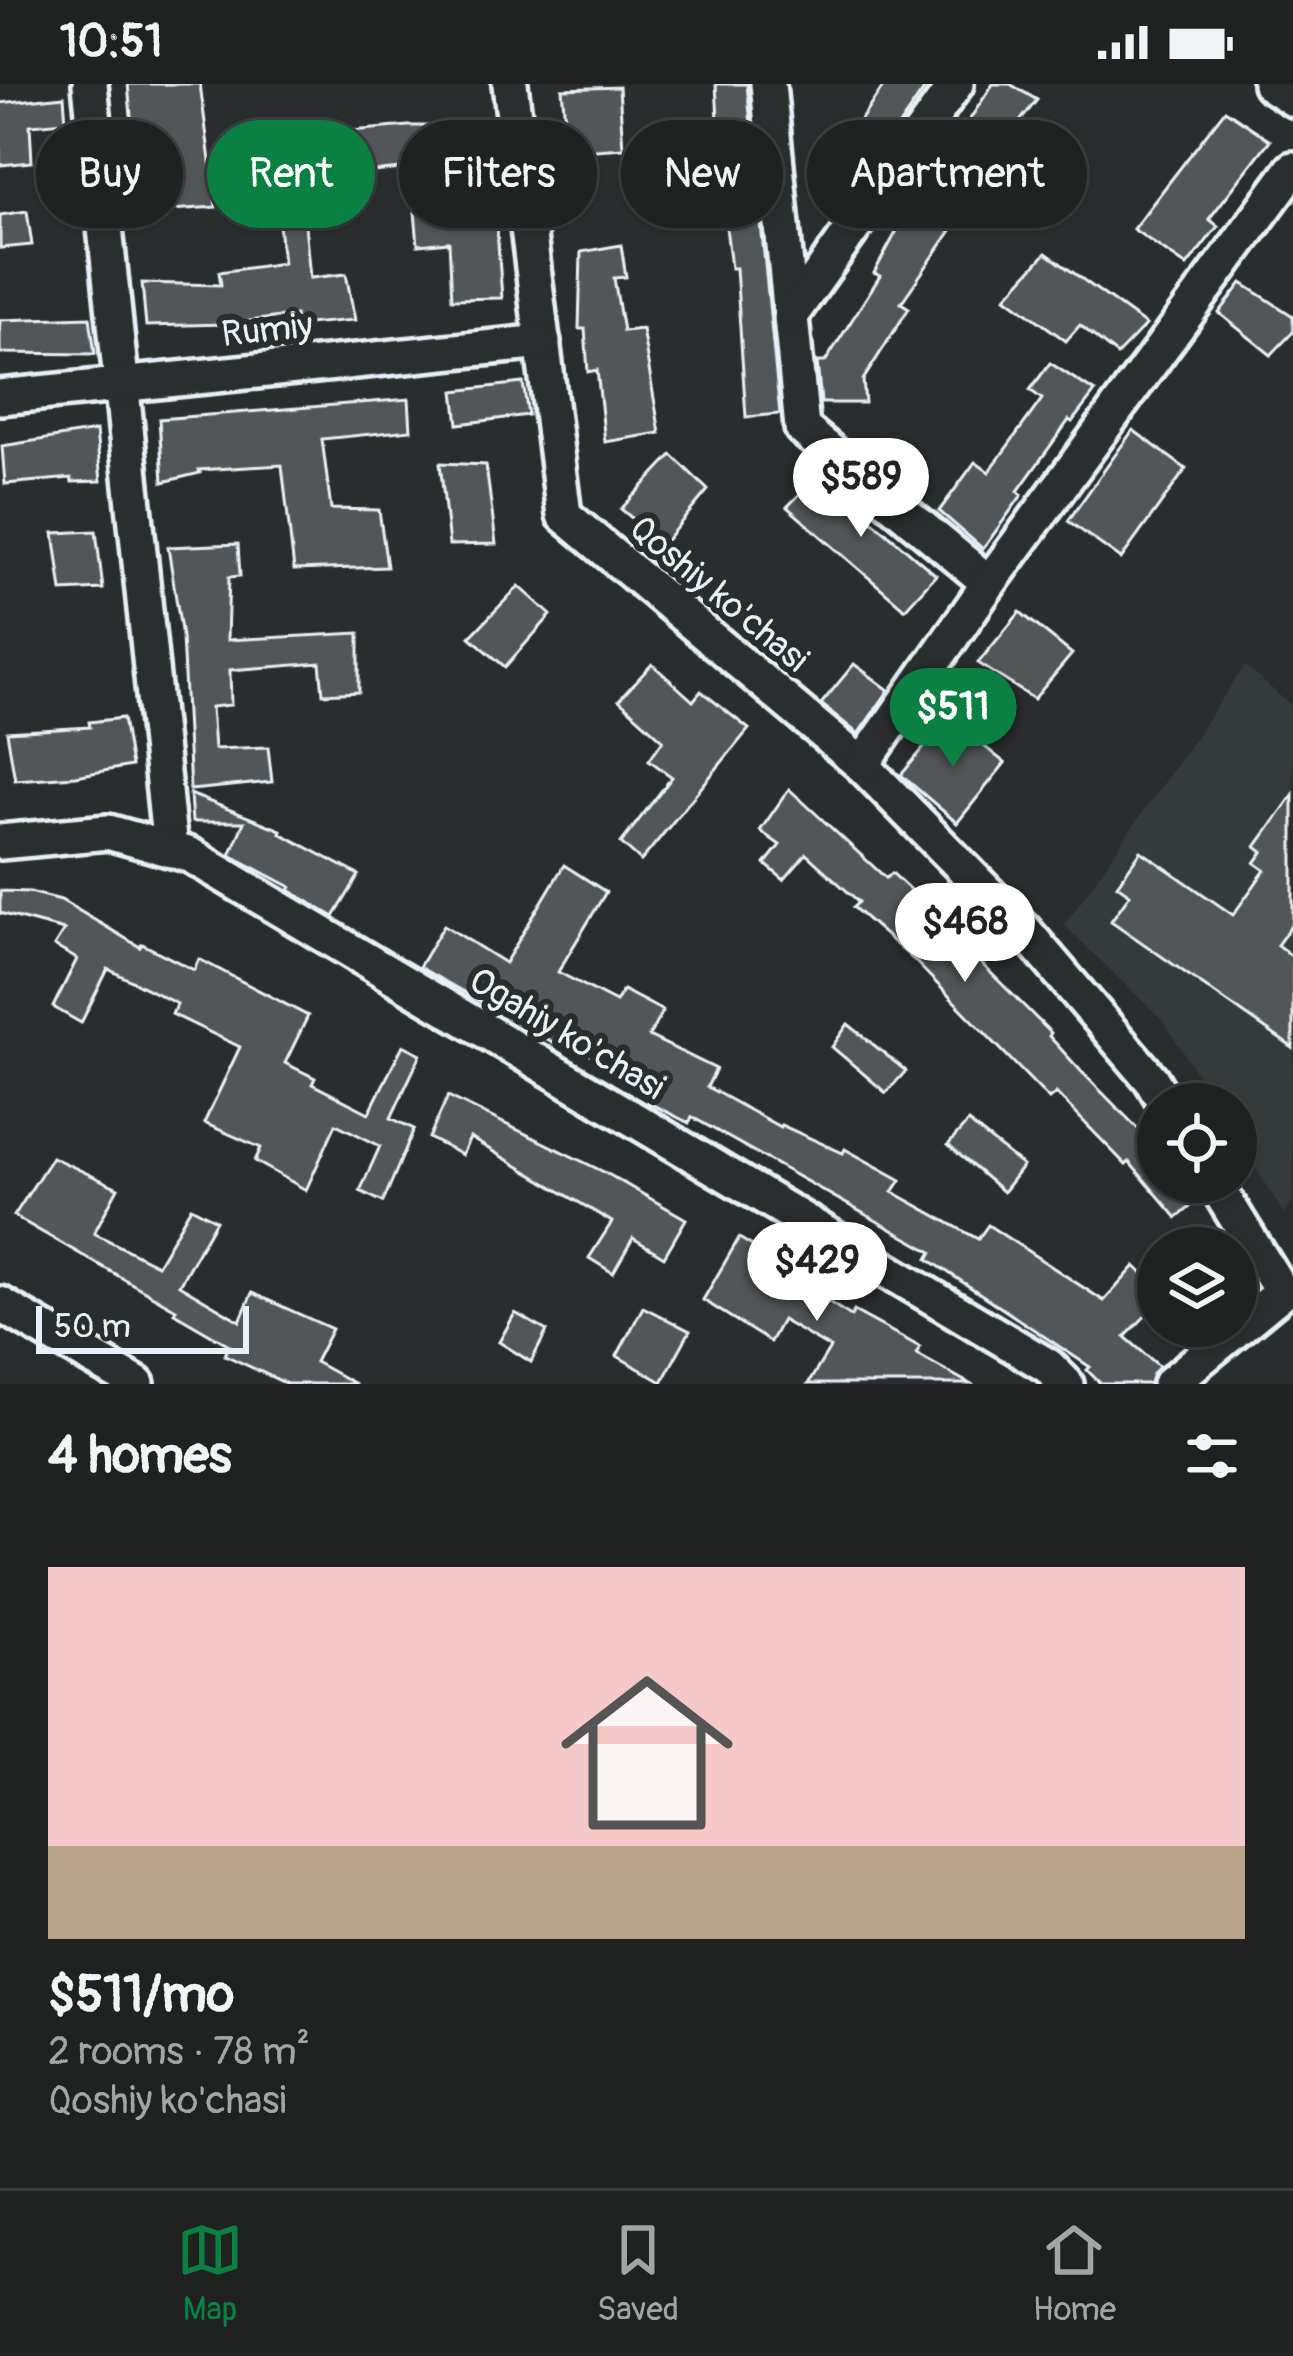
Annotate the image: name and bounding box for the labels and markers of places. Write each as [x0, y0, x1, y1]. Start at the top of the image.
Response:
pin: $589 [790, 438, 932, 540]
pin: $511 [882, 668, 1024, 770]
pin: $468 [894, 883, 1036, 985]
pin: $429 [746, 1222, 888, 1324]

